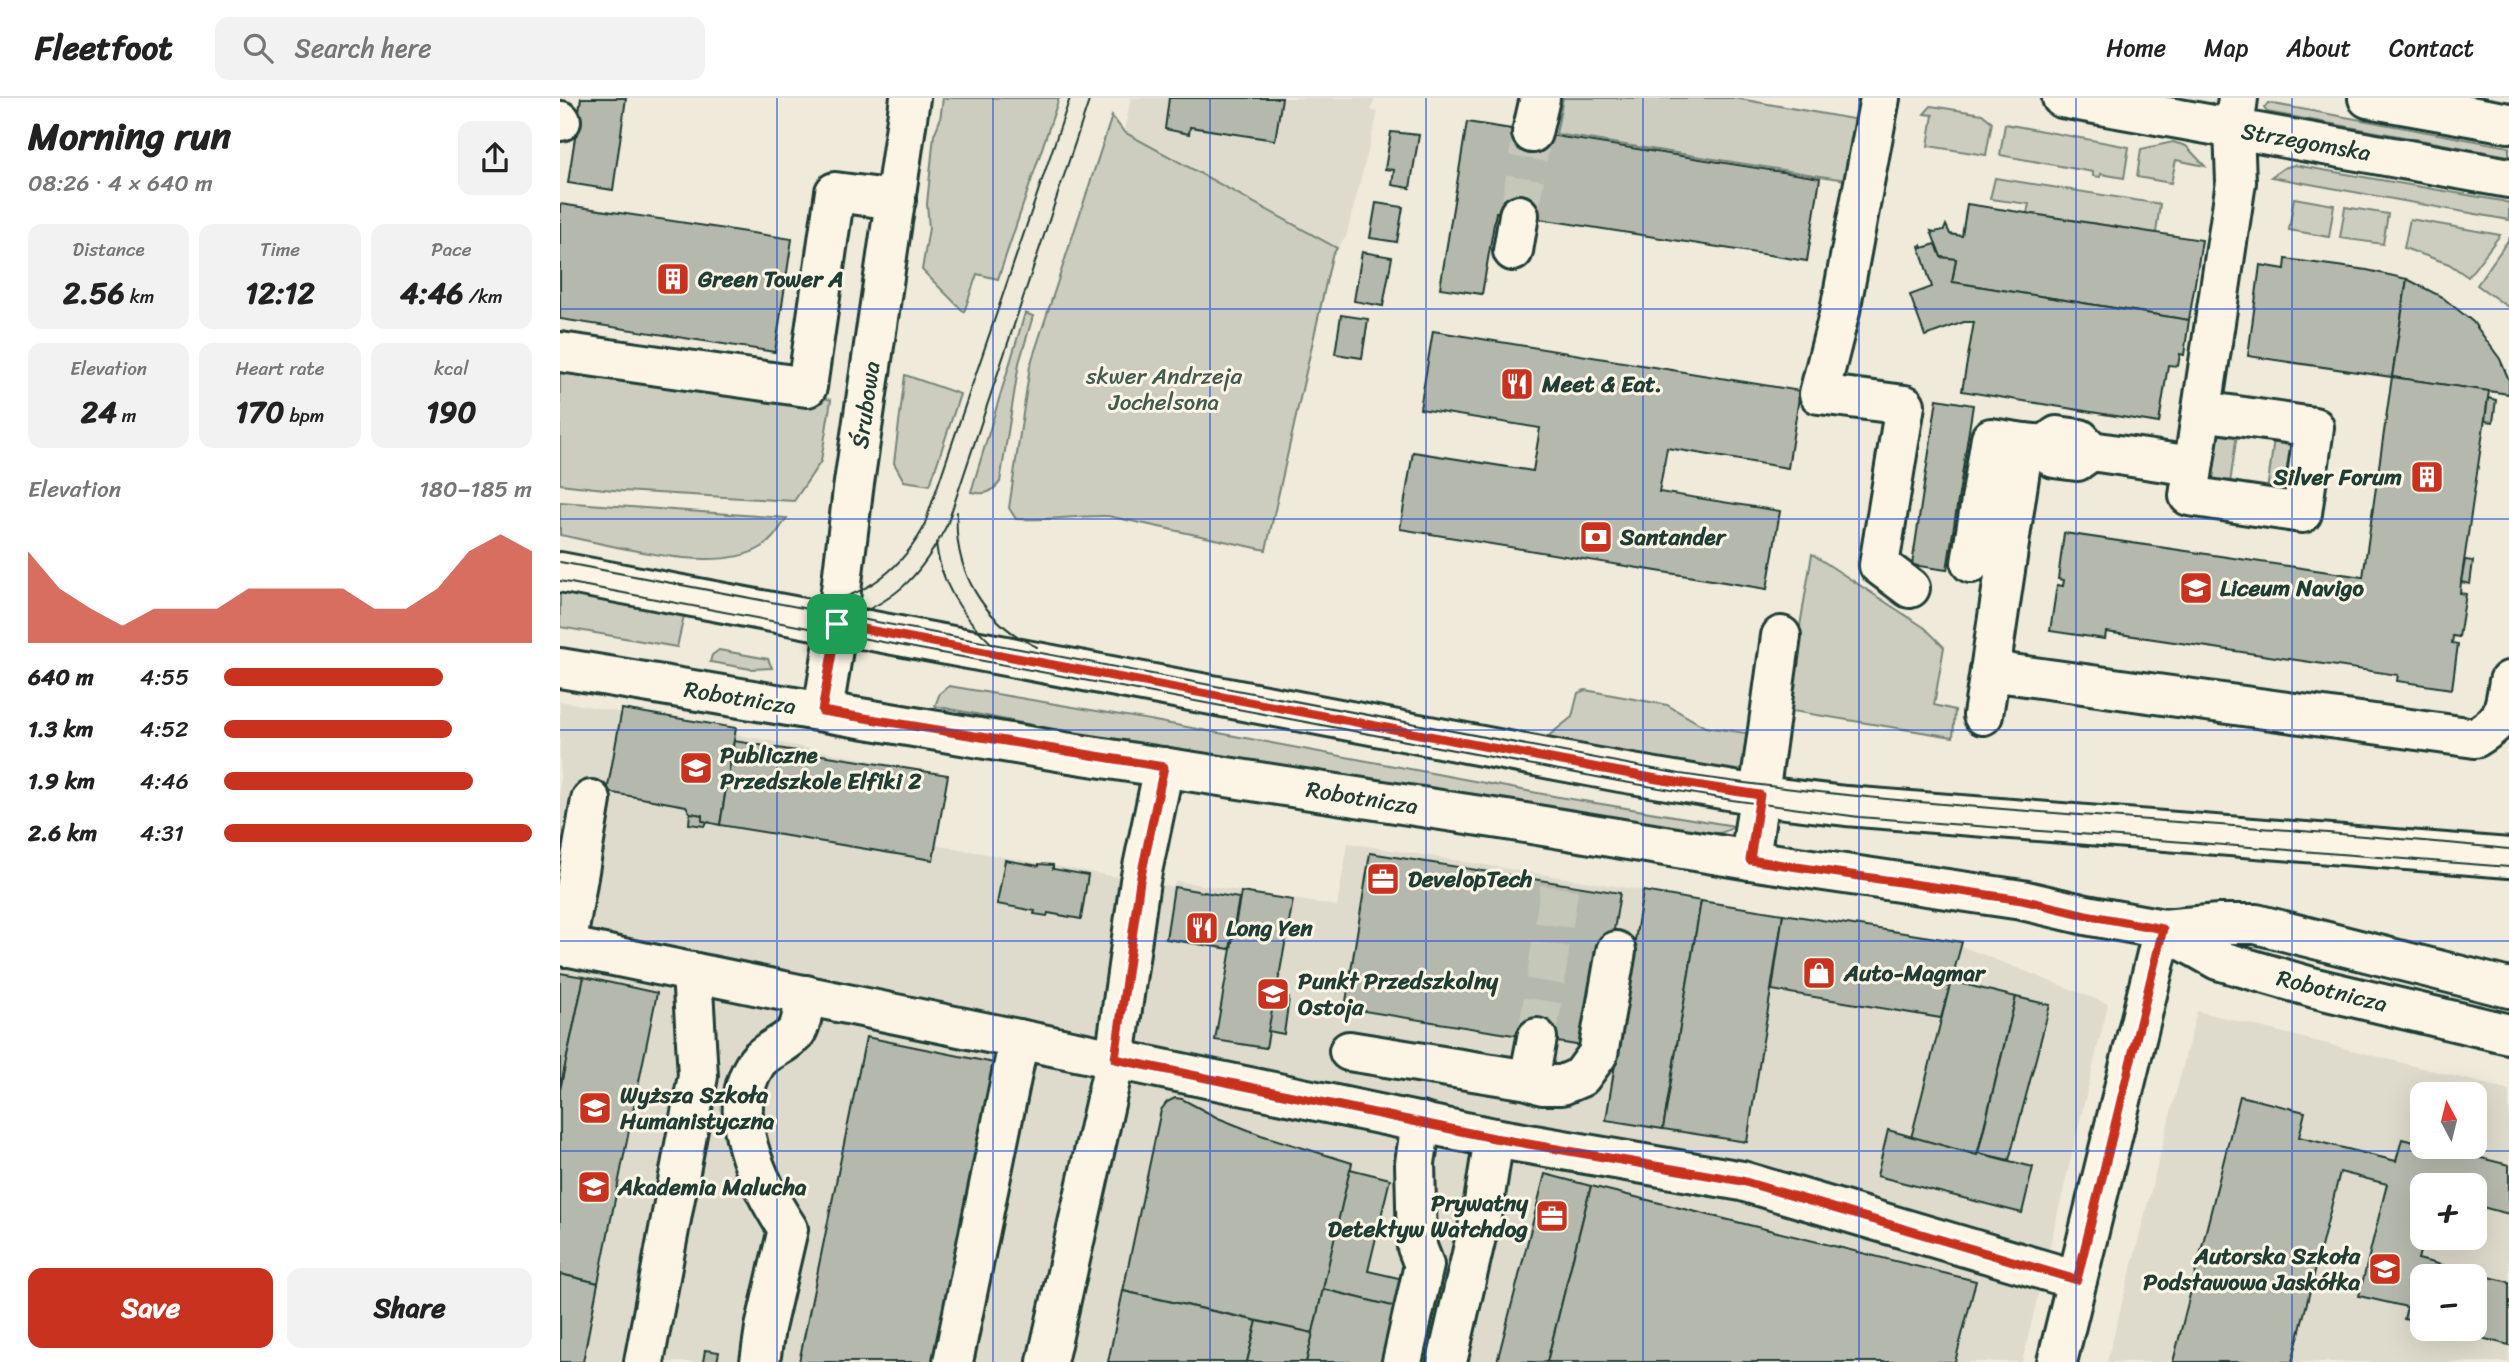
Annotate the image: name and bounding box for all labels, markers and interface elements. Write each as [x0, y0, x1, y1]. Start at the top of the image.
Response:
search box [215, 17, 705, 80]
text: Fleetfoot [35, 19, 173, 77]
text: Search here [295, 25, 432, 71]
text: Home [2106, 27, 2166, 69]
text: Map [2204, 27, 2248, 69]
text: About [2286, 27, 2351, 69]
text: Contact [2389, 27, 2474, 69]
icon: search [239, 29, 277, 67]
text: Morning run [28, 103, 231, 170]
street label: Strzegomska [2238, 110, 2374, 174]
button: share [458, 121, 532, 195]
text: 08:26 · 4 × 640 m [28, 163, 213, 204]
text: Distance [73, 233, 145, 266]
text: Time [260, 233, 300, 266]
text: Pace [431, 233, 471, 266]
place label: Green Tower A [697, 259, 844, 300]
building icon: Green Tower A [654, 260, 692, 298]
text: 2.56 [63, 266, 125, 320]
text: 12:12 [245, 266, 315, 320]
text: 4:46 [400, 266, 464, 320]
text: km [125, 280, 154, 313]
text: /km [464, 280, 503, 313]
text: Elevation [70, 352, 147, 385]
text: Heart rate [235, 352, 325, 385]
text: kcal [434, 352, 469, 385]
park label: skwer Andrzeja Jochelsona [1085, 356, 1242, 423]
street label: Śrubowa [840, 358, 892, 451]
place label: Meet & Eat. [1541, 364, 1662, 405]
restaurant icon: Meet & Eat. [1498, 365, 1536, 403]
text: 24 [81, 385, 117, 439]
text: 170 [236, 385, 284, 439]
text: 190 [426, 385, 476, 439]
text: m [117, 399, 136, 432]
text: bpm [284, 399, 324, 432]
place label: Silver Forum [2272, 457, 2402, 498]
building icon: Silver Forum [2408, 458, 2446, 496]
text: Elevation [28, 469, 121, 510]
text: 180–185 m [419, 469, 532, 510]
place label: Santander [1619, 517, 1728, 558]
bank icon: Santander [1577, 518, 1615, 556]
place label: Liceum Navigo [2220, 568, 2364, 609]
school or university icon: Liceum Navigo [2177, 569, 2215, 607]
pin [807, 594, 867, 654]
icon: arrive [818, 605, 856, 643]
text: 640 m [28, 657, 94, 698]
text: 4:55 [140, 657, 189, 698]
street label: Robotnicza [681, 669, 799, 727]
text: 1.3 km [28, 709, 93, 750]
text: 4:52 [140, 709, 189, 750]
place label: Publiczne Przedszkole Elfiki 2 [720, 735, 922, 802]
school or university icon: Publiczne Przedszkole Elfiki 2 [677, 749, 715, 787]
text: 1.9 km [28, 761, 95, 802]
text: 4:46 [140, 761, 189, 802]
street label: Robotnicza [1303, 769, 1421, 827]
text: 2.6 km [28, 813, 97, 854]
text: 4:31 [140, 813, 184, 854]
place label: DevelopTech [1408, 859, 1532, 900]
office icon: DevelopTech [1364, 860, 1402, 898]
place label: Long Yen [1226, 908, 1313, 949]
restaurant icon: Long Yen [1183, 909, 1221, 947]
place label: Auto-Magmar [1843, 953, 1987, 994]
shop icon: Auto-Magmar [1800, 954, 1838, 992]
street label: Robotnicza [2272, 957, 2392, 1025]
place label: Punkt Przedszkolny Ostoja [1298, 961, 1499, 1028]
school or university icon: Punkt Przedszkolny Ostoja [1254, 975, 1292, 1013]
place label: Wyższa Szkoła Humanistyczna [619, 1075, 775, 1142]
north arrow [2410, 1082, 2487, 1158]
map controls [2410, 1082, 2487, 1341]
school or university icon: Wyższa Szkoła Humanistyczna [576, 1089, 614, 1127]
place label: Akademia Malucha [617, 1167, 807, 1208]
school or university icon: Akademia Malucha [575, 1168, 613, 1206]
button: + [2410, 1173, 2487, 1250]
place label: Prywatny Detektyw Watchdog [1328, 1183, 1529, 1250]
office icon: Prywatny Detektyw Watchdog [1533, 1197, 1571, 1235]
place label: Autorska Szkoła Podstawowa Jaskółka [2143, 1236, 2361, 1303]
school or university icon: Autorska Szkoła Podstawowa Jaskółka [2366, 1250, 2404, 1288]
button: − [2410, 1264, 2487, 1341]
button: Save [28, 1268, 273, 1348]
button: Share [287, 1268, 532, 1348]

